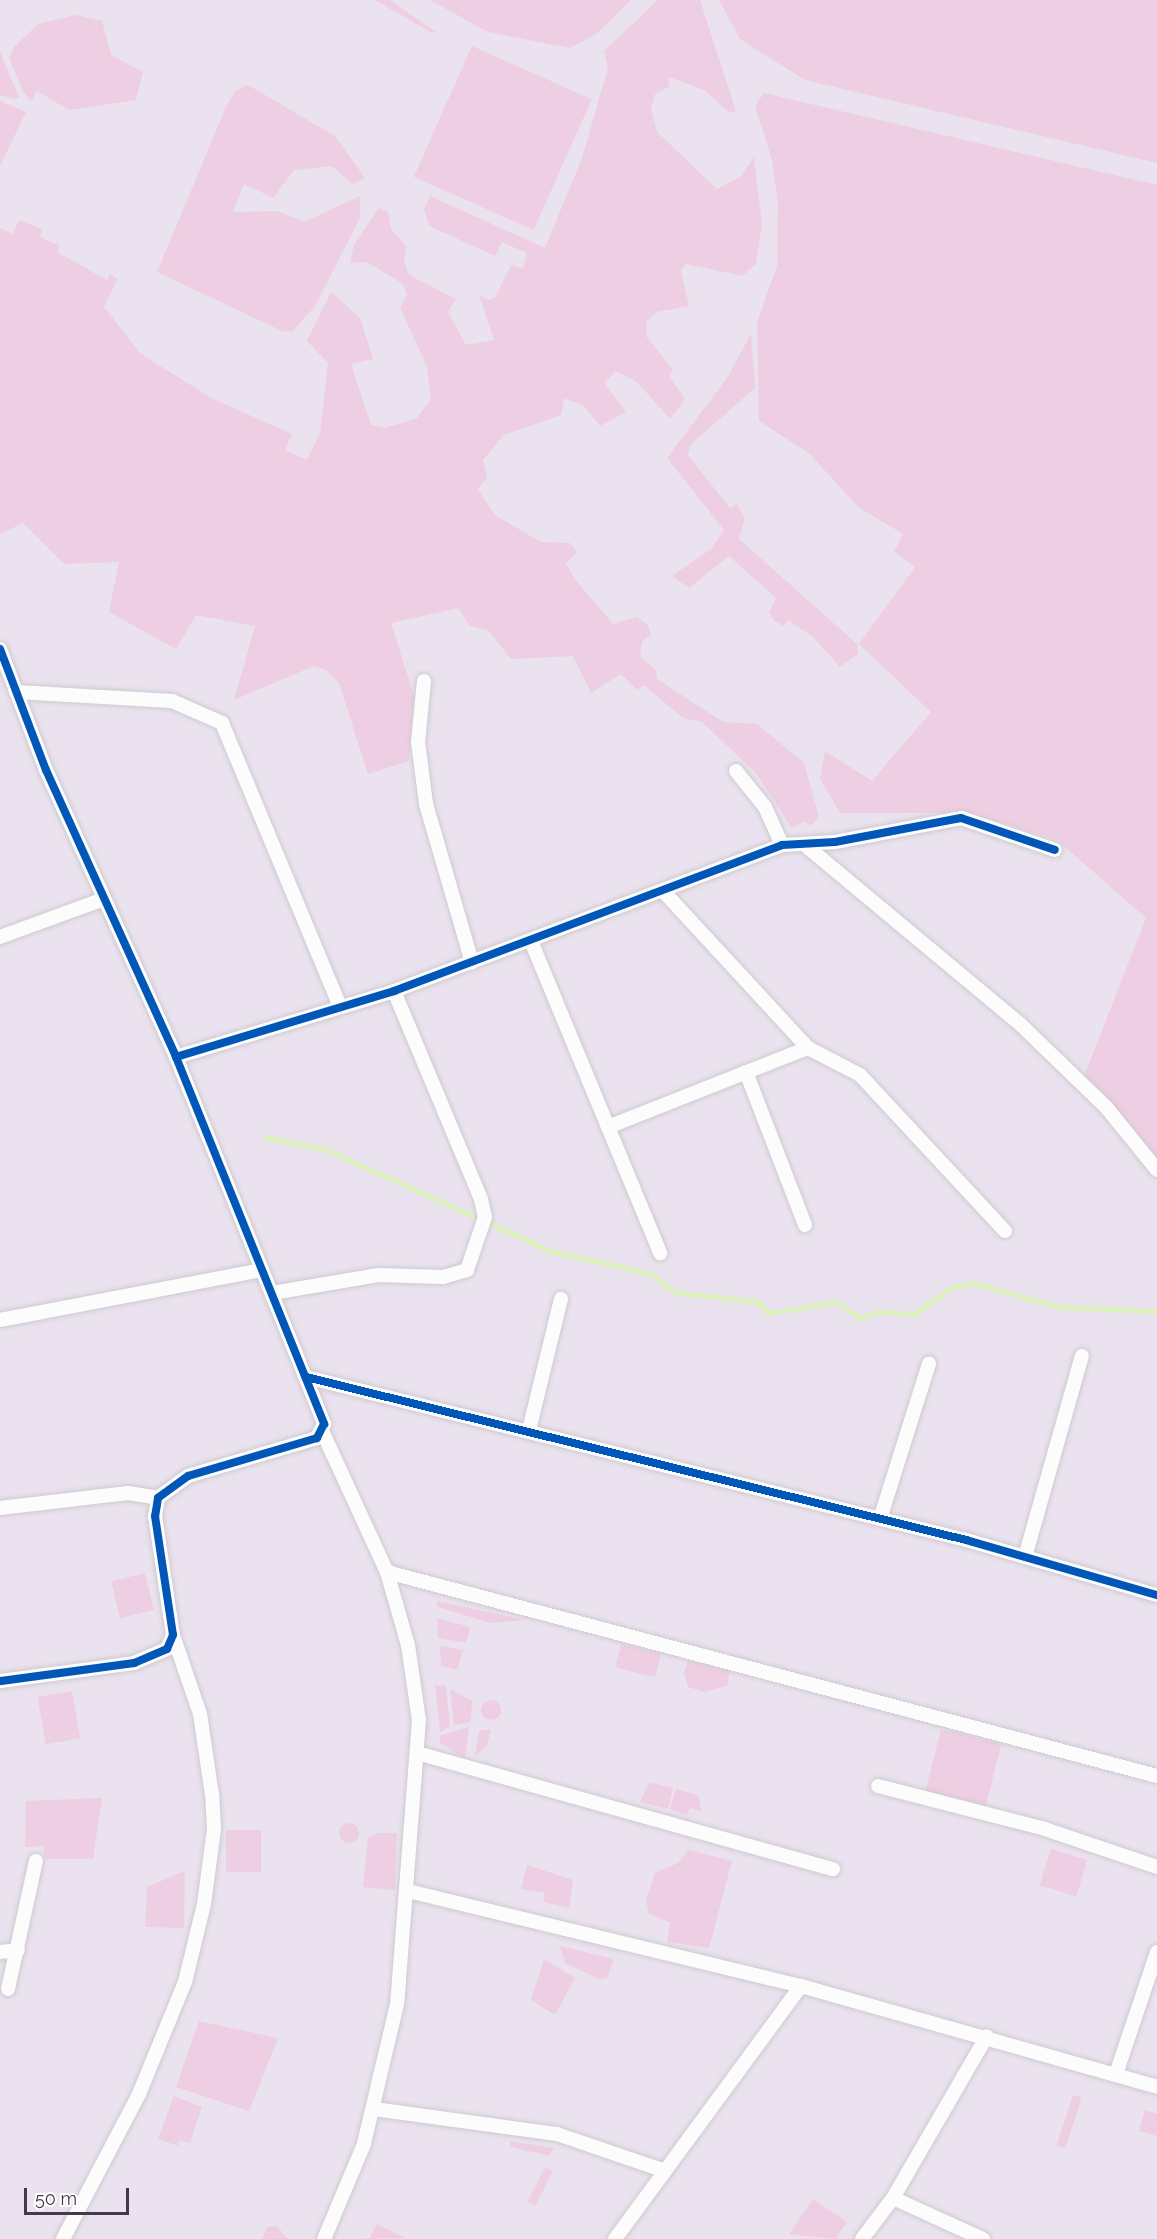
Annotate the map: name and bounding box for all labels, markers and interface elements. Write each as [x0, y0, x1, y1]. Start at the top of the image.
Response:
scale bar [27, 2176, 132, 2214]
text: 50 m [35, 2188, 77, 2209]

